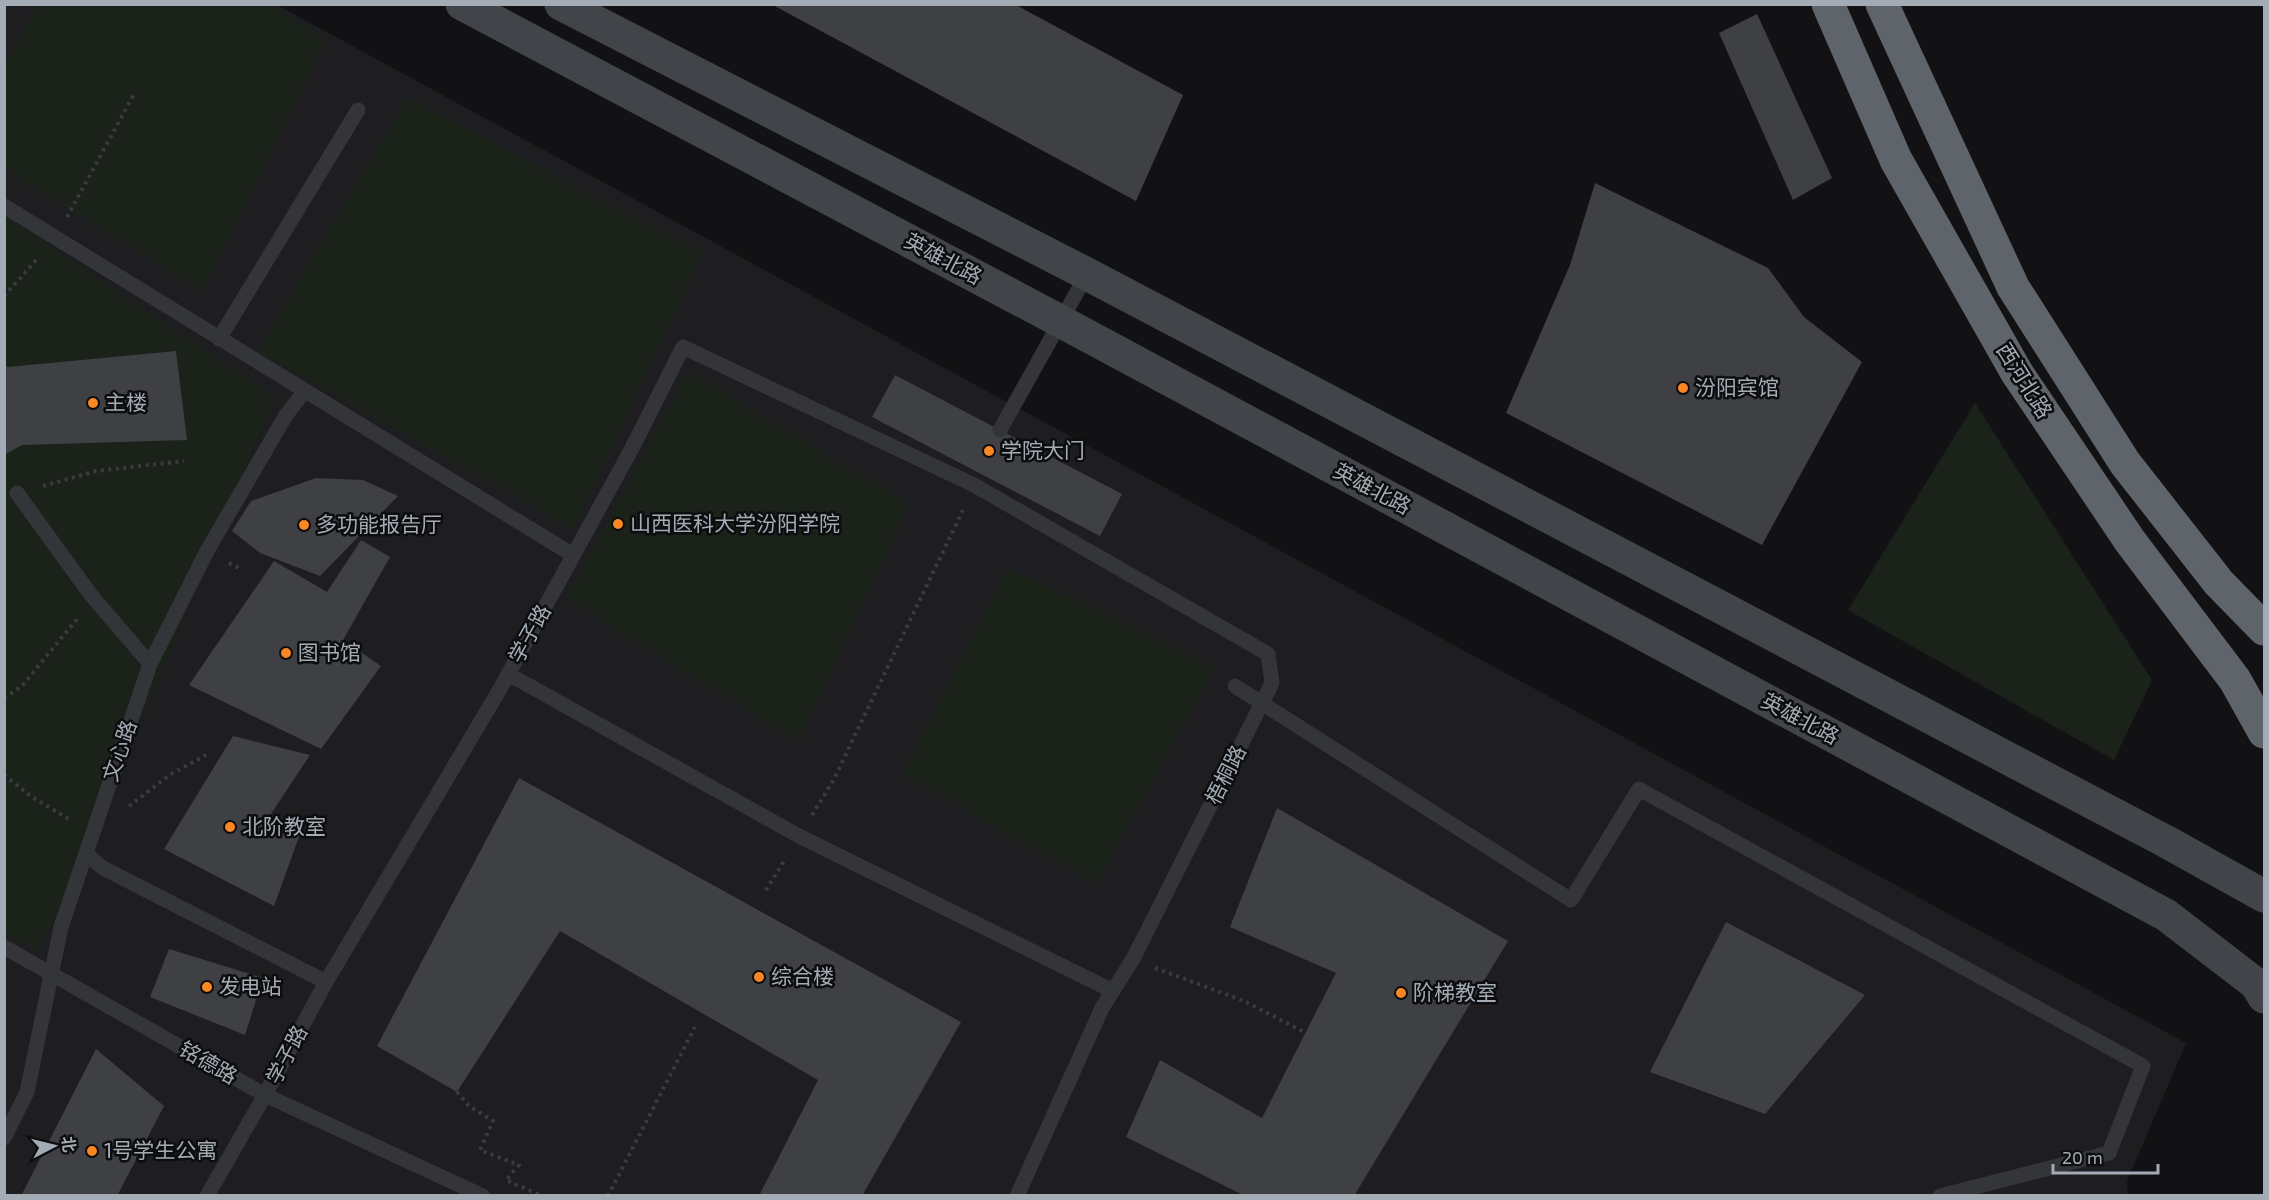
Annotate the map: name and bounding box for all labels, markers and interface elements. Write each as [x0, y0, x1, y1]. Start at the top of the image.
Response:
street label: 英雄北路 [901, 227, 987, 288]
street label: 西河北路 [1992, 338, 2058, 422]
place label: 汾阳宾馆 [1695, 374, 1779, 399]
marker: 汾阳宾馆 [1676, 381, 1690, 395]
place label: 主楼 [105, 389, 147, 414]
marker: 主楼 [86, 396, 100, 410]
place label: 学院大门 [1001, 437, 1085, 462]
marker: 学院大门 [982, 444, 996, 458]
street label: 英雄北路 [1330, 457, 1416, 518]
place label: 山西医科大学汾阳学院 [630, 510, 840, 535]
place label: 多功能报告厅 [316, 511, 442, 536]
marker: 山西医科大学汾阳学院 [611, 517, 625, 531]
marker: 多功能报告厅 [297, 518, 311, 532]
street label: 学子路 [502, 600, 555, 667]
place label: 图书馆 [298, 639, 361, 664]
marker: 图书馆 [279, 646, 293, 660]
street label: 英雄北路 [1758, 687, 1844, 748]
street label: 文心路 [97, 717, 141, 784]
street label: 梧桐路 [1199, 741, 1250, 808]
place label: 北阶教室 [242, 813, 326, 838]
marker: 北阶教室 [223, 820, 237, 834]
place label: 综合楼 [771, 963, 834, 988]
marker: 综合楼 [752, 970, 766, 984]
place label: 发电站 [219, 973, 282, 998]
place label: 阶梯教室 [1413, 979, 1497, 1004]
marker: 发电站 [200, 980, 214, 994]
marker: 阶梯教室 [1394, 986, 1408, 1000]
street label: 学子路 [260, 1021, 312, 1088]
street label: 铭德路 [175, 1035, 242, 1088]
north arrow [24, 1116, 84, 1176]
text: 北 [59, 1135, 80, 1153]
place label: 1号学生公寓 [104, 1137, 217, 1162]
scale bar [2053, 1137, 2158, 1175]
marker: 1号学生公寓 [85, 1144, 99, 1158]
text: 20 m [2062, 1146, 2103, 1168]

